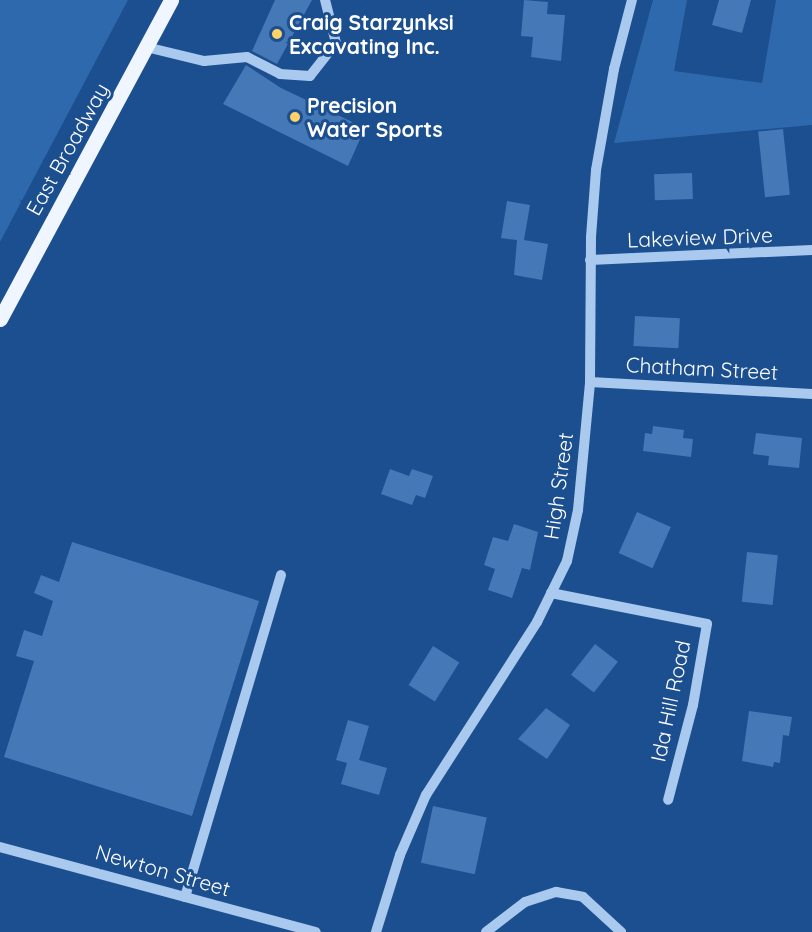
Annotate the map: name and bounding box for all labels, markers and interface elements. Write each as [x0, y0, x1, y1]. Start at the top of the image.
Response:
place label: Craig Starzynksi Excavating Inc. [289, 9, 454, 59]
marker: Craig Starzynksi Excavating Inc. [270, 27, 284, 41]
street label: East Broadway [20, 78, 114, 220]
place label: Precision Water Sports [307, 92, 443, 142]
marker: Precision Water Sports [288, 110, 302, 124]
street label: Lakeview Drive [627, 222, 773, 252]
street label: Chatham Street [625, 351, 779, 385]
street label: High Street [538, 431, 578, 541]
street label: Ida Hill Road [645, 638, 695, 764]
street label: Newton Street [93, 839, 233, 901]

